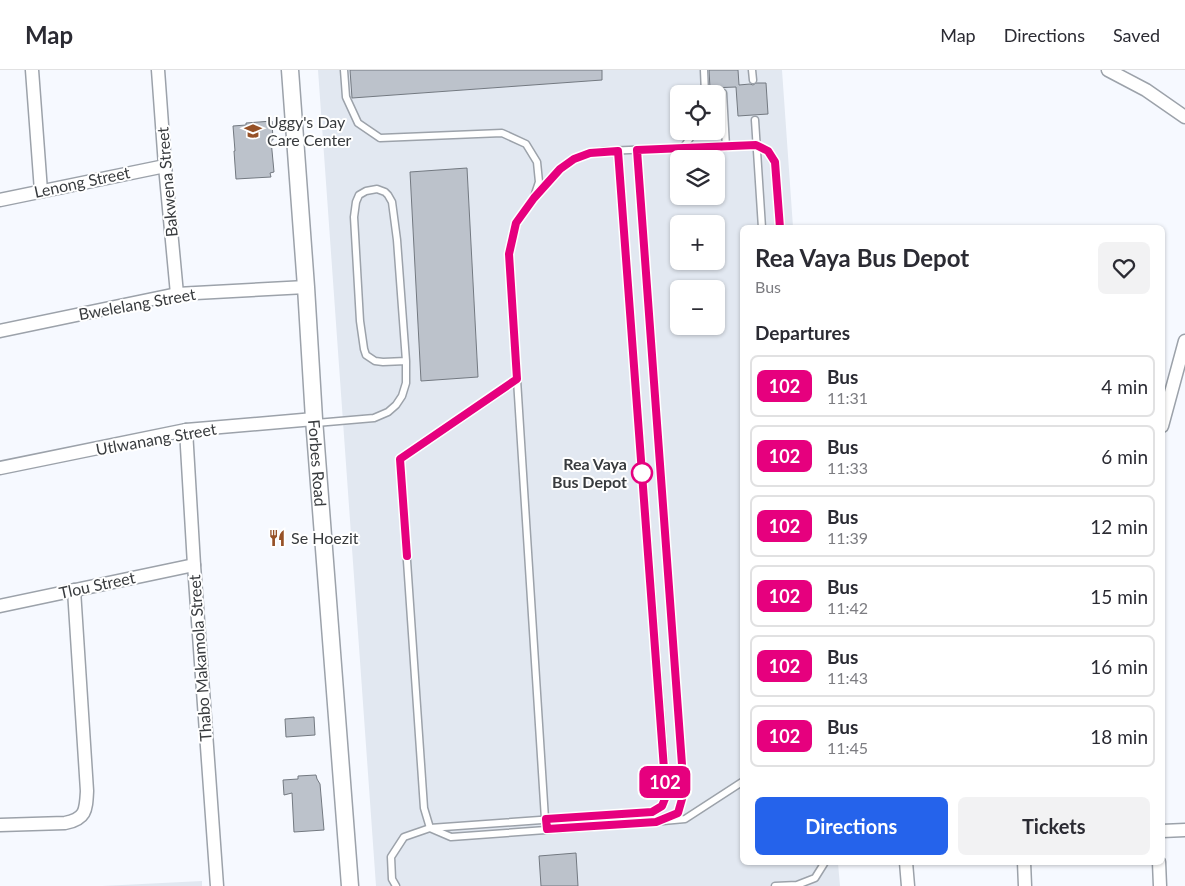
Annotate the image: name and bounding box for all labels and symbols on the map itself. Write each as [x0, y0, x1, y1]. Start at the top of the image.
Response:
place label: Uggy's Day Care Center [267, 112, 352, 149]
school or university icon: Uggy's Day Care Center [243, 121, 263, 141]
street label: Bakwena Street [152, 126, 181, 238]
street label: Lenong Street [32, 162, 132, 201]
street label: Bwelelang Street [77, 284, 197, 323]
street label: Utlwanang Street [94, 419, 218, 458]
street label: Forbes Road [305, 419, 331, 507]
place label: Rea Vaya Bus Depot [552, 454, 627, 491]
marker: Rea Vaya Bus Depot [631, 462, 653, 484]
restaurant icon: Se Hoezit [267, 528, 287, 548]
place label: Se Hoezit [291, 528, 359, 547]
street label: Tlou Street [57, 567, 137, 602]
street label: Thabo Makamola Street [184, 574, 215, 742]
line badge: 102 [636, 766, 694, 798]

